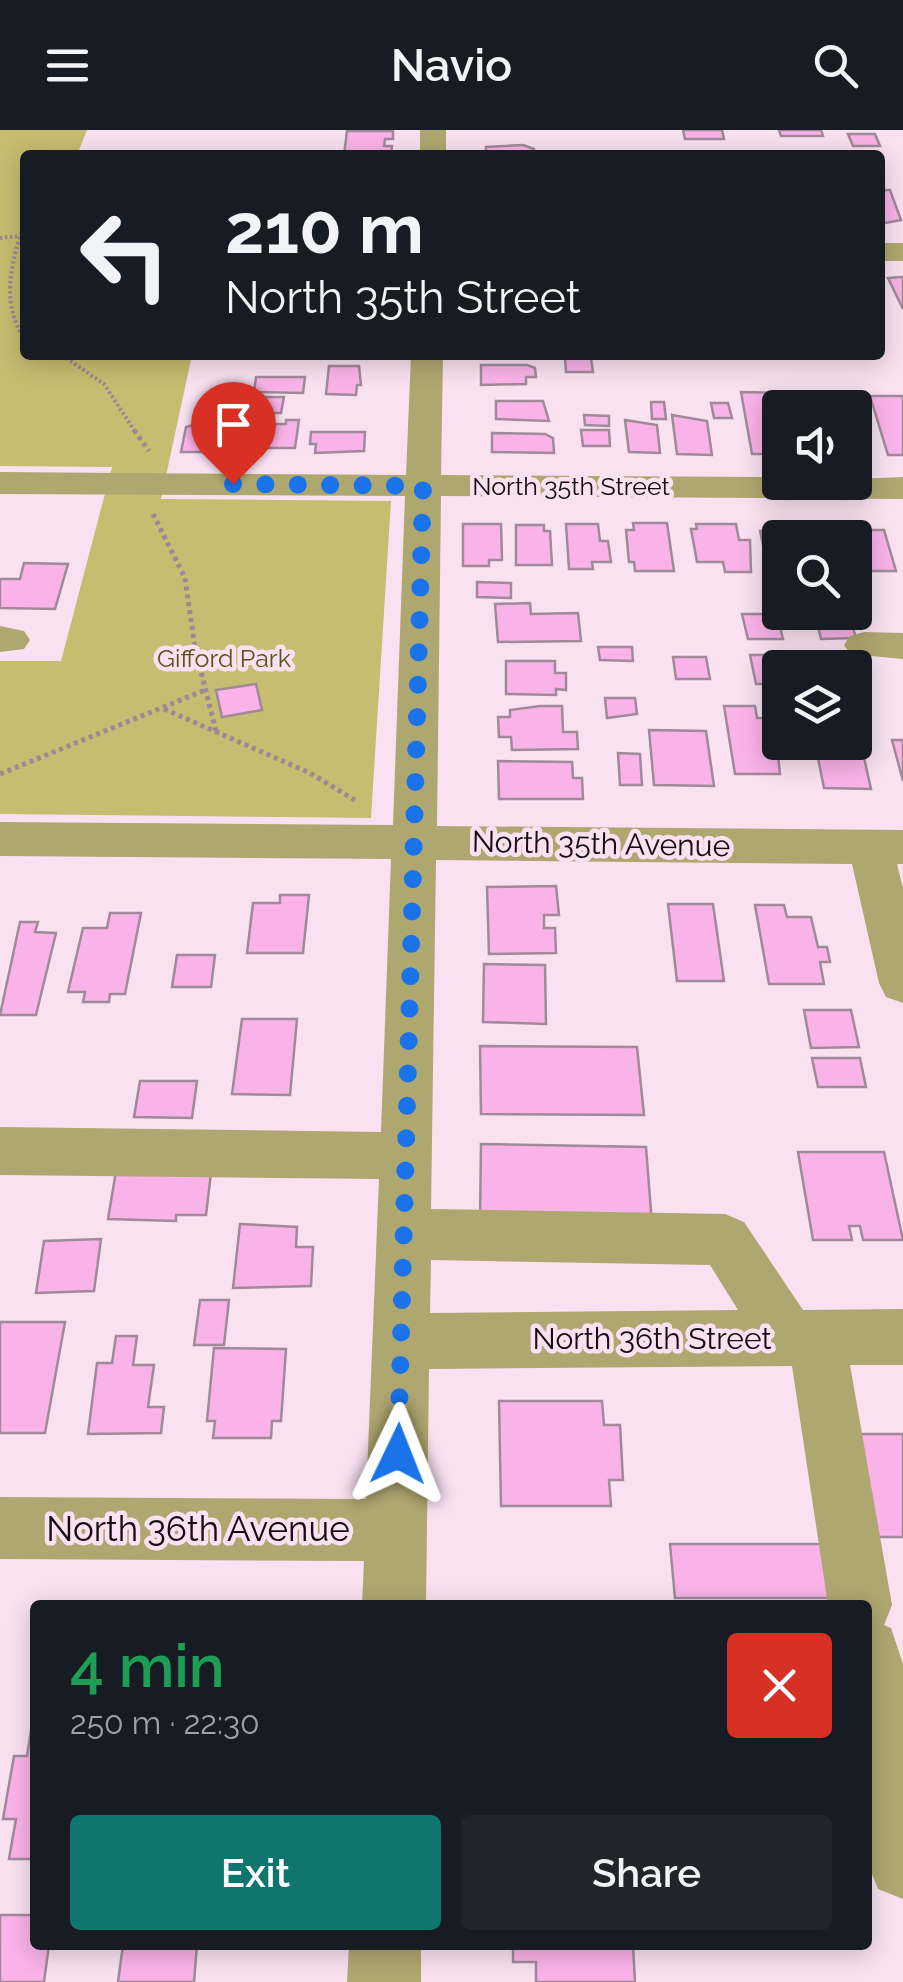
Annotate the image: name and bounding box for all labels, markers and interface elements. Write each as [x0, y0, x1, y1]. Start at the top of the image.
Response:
icon: menu [40, 38, 95, 93]
icon: search [808, 38, 863, 93]
text: Navio [391, 39, 512, 92]
text: 210 m [225, 187, 424, 269]
icon: left [60, 190, 190, 320]
text: North 35th Street [225, 271, 581, 324]
pin [191, 382, 276, 485]
map controls [762, 390, 872, 760]
button: sound [762, 390, 872, 500]
icon: arrive [206, 397, 261, 452]
street label: North 35th Street [472, 471, 670, 501]
button: search [762, 520, 872, 630]
park label: Gifford Park [157, 643, 292, 673]
button: layers [762, 650, 872, 760]
street label: North 35th Avenue [472, 824, 730, 863]
street label: North 36th Street [533, 1321, 771, 1356]
position arrow [346, 1402, 450, 1506]
street label: North 36th Avenue [46, 1508, 350, 1549]
text: 4 min [70, 1631, 225, 1701]
button: close [727, 1633, 832, 1738]
text: 250 m · 22:30 [70, 1704, 260, 1741]
button: Exit [70, 1815, 441, 1930]
button: Share [461, 1815, 832, 1930]

